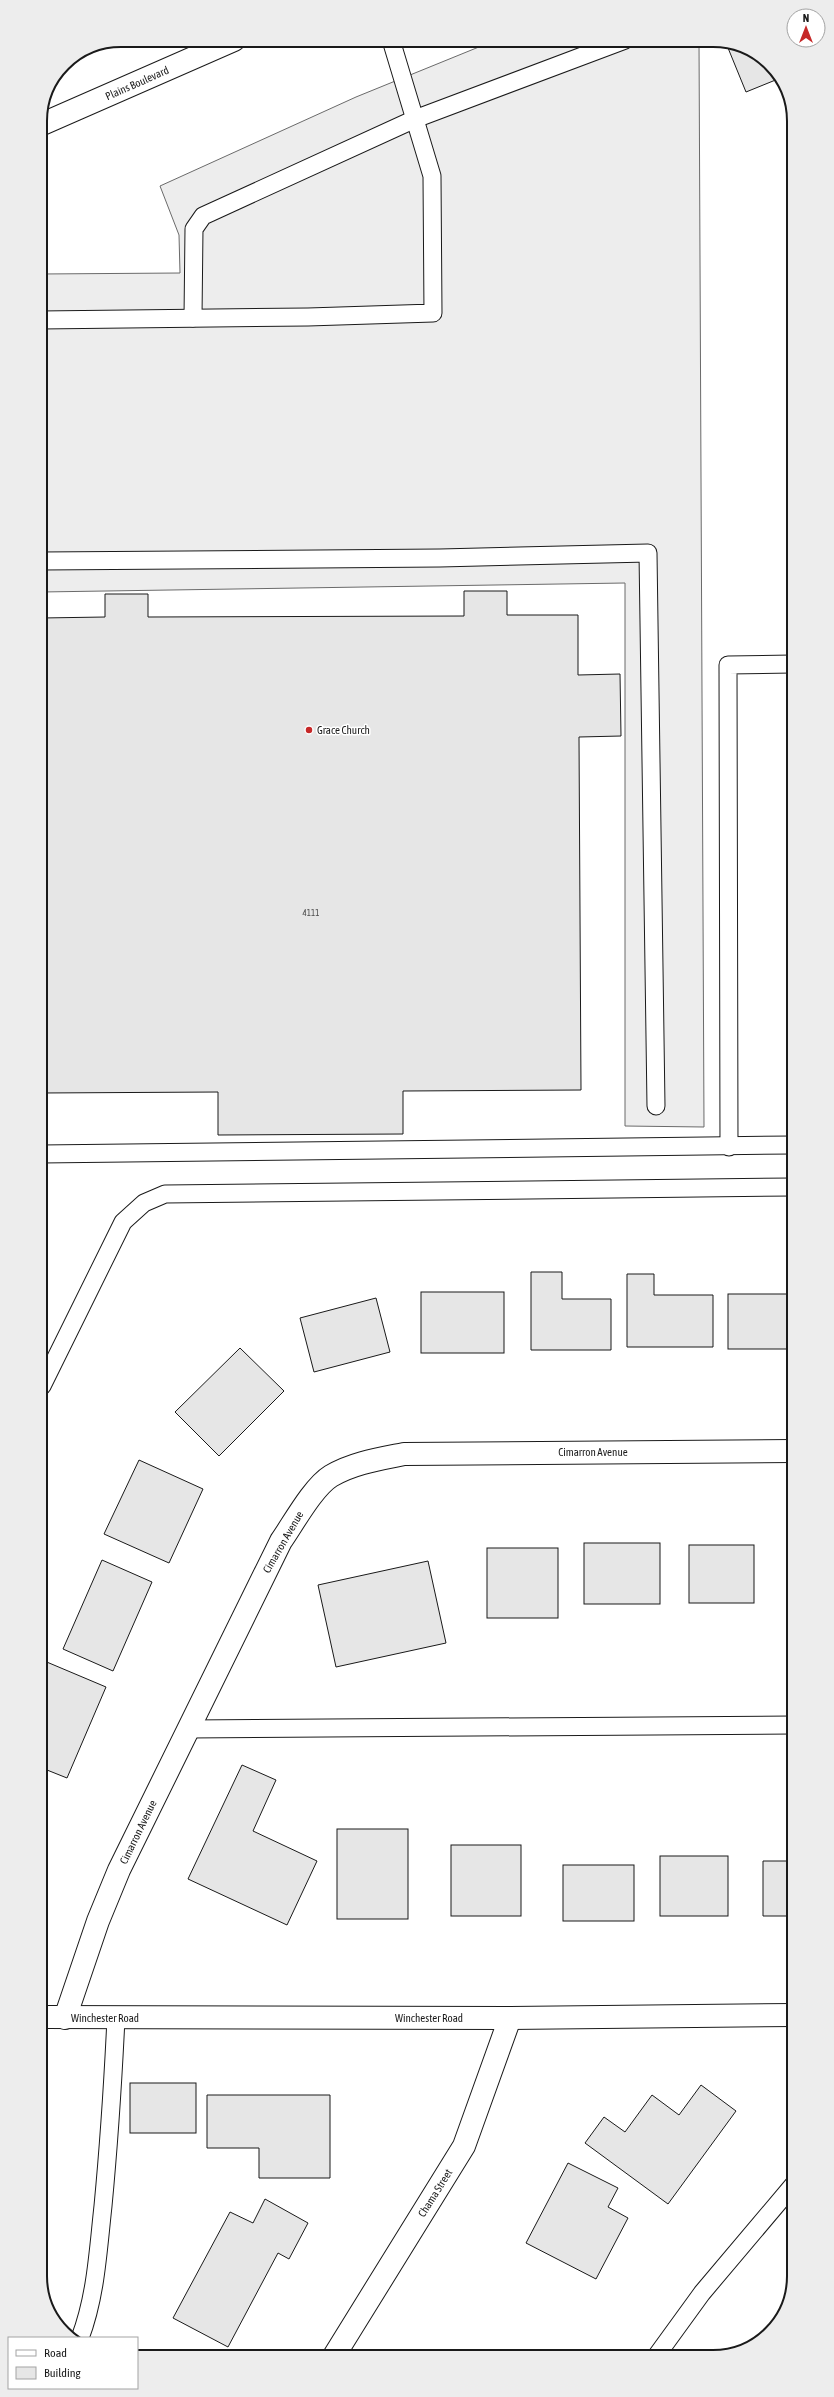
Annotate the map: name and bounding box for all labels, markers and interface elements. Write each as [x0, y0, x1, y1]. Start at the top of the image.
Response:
north arrow [786, 8, 826, 48]
text: N [803, 12, 809, 24]
street label: Plains Boulevard [103, 64, 171, 102]
place label: Grace Church [317, 724, 370, 736]
marker: Grace Church [304, 725, 314, 735]
house number: 4111 [303, 908, 319, 918]
street label: Cimarron Avenue [558, 1446, 628, 1458]
street label: Cimarron Avenue [260, 1509, 306, 1575]
street label: Cimarron Avenue [117, 1798, 159, 1866]
street label: Winchester Road [71, 2012, 139, 2024]
street label: Winchester Road [395, 2012, 463, 2024]
street label: Chama Street [416, 2167, 454, 2219]
legend [8, 2337, 138, 2389]
text: Road [44, 2346, 67, 2360]
text: Building [44, 2366, 82, 2380]

